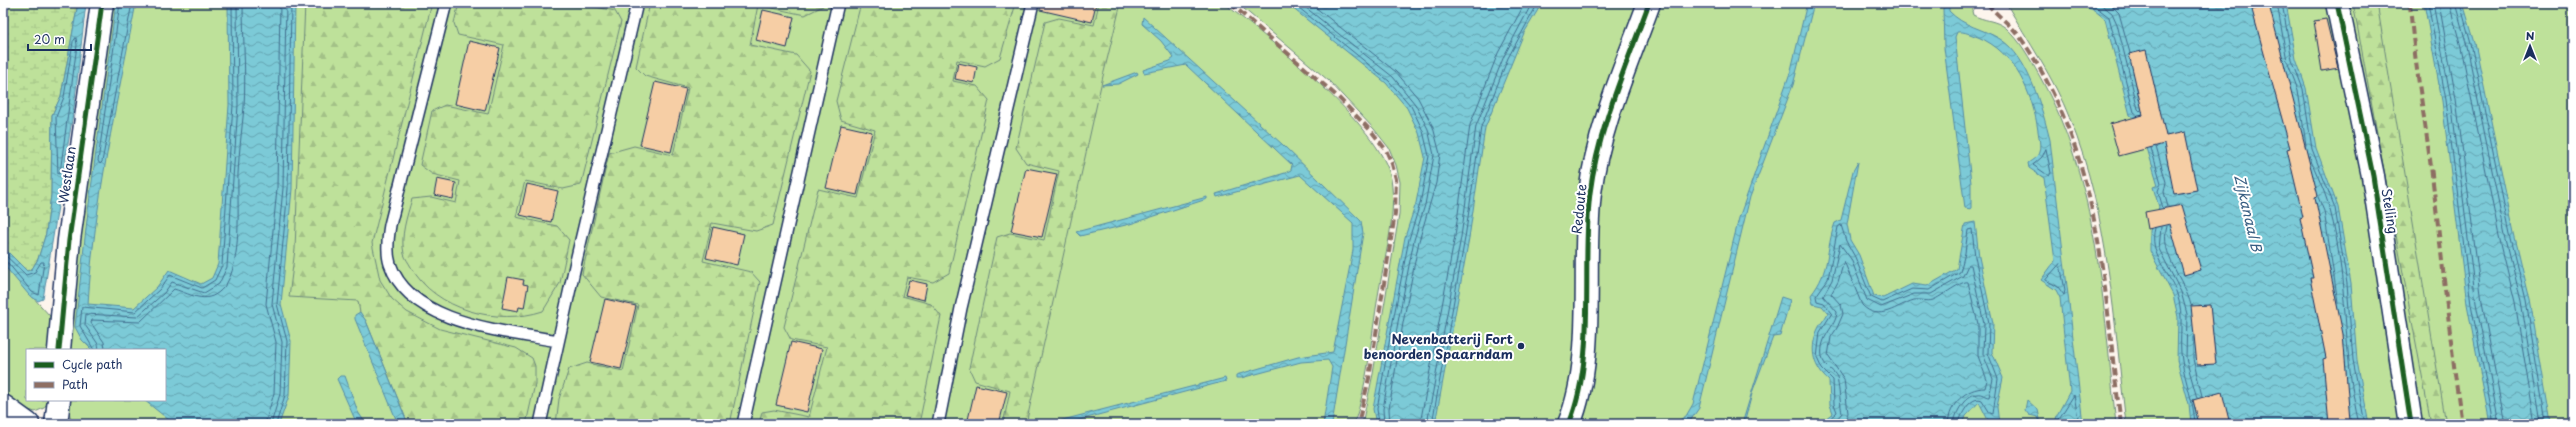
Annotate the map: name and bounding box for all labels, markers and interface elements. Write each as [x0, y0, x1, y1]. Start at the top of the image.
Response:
scale bar [28, 26, 91, 52]
north arrow [2510, 26, 2550, 66]
text: N [2526, 27, 2535, 44]
text: 20 m [34, 30, 65, 48]
street label: Westlaan [53, 145, 80, 205]
water label: Zijkanaal B [2229, 172, 2268, 255]
street label: Redoute [1566, 183, 1591, 235]
street label: Stelling [2378, 187, 2403, 235]
place label: Nevenbatterij Fort benoorden Spaarndam [1364, 329, 1513, 363]
marker: Nevenbatterij Fort benoorden Spaarndam [1516, 341, 1526, 351]
legend [26, 349, 166, 401]
text: Cycle path [62, 355, 123, 373]
text: Path [62, 375, 88, 393]

